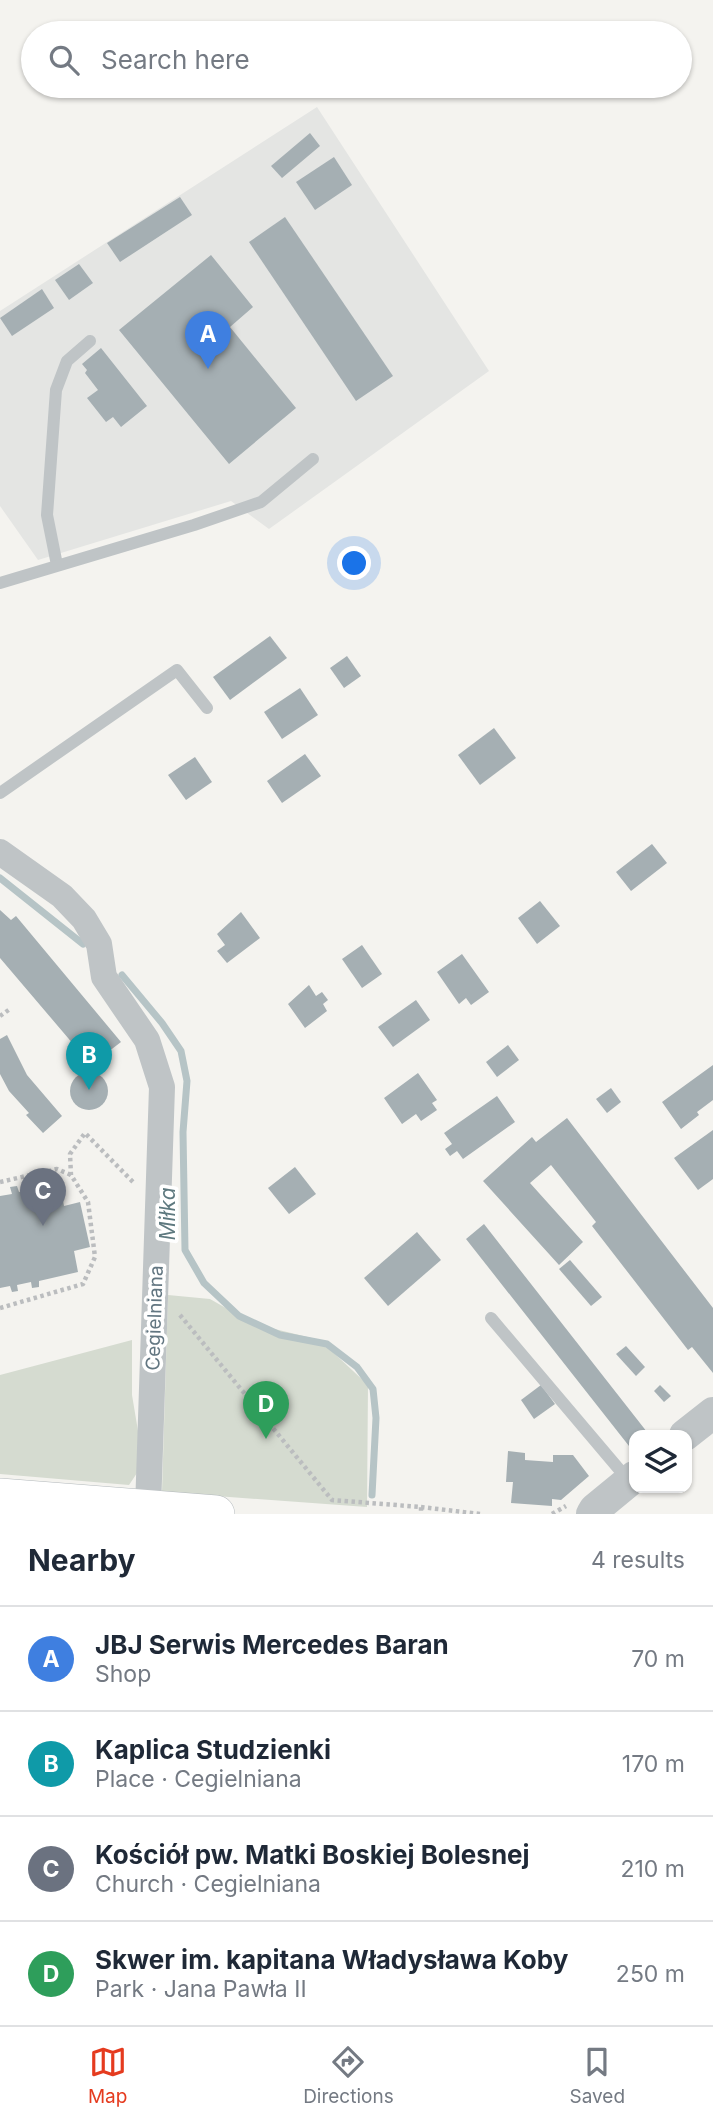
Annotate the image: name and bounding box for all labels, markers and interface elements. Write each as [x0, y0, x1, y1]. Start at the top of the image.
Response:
search box [21, 21, 692, 98]
icon: search [45, 41, 83, 79]
text: Search here [101, 44, 250, 75]
pin: A [185, 311, 231, 369]
your location [337, 546, 371, 580]
pin: B [66, 1032, 112, 1090]
pin: C [20, 1168, 66, 1226]
water label: Miłka [155, 1187, 180, 1241]
street label: Cegielniana [141, 1265, 168, 1371]
pin: D [243, 1381, 289, 1439]
map controls [629, 1430, 692, 1493]
button: layers [629, 1430, 692, 1493]
text: Nearby [28, 1542, 136, 1578]
text: 4 results [591, 1546, 685, 1574]
text: JBJ Serwis Mercedes Baran [95, 1629, 449, 1660]
text: A [42, 1645, 60, 1673]
text: 70 m [631, 1645, 685, 1673]
text: Shop [95, 1660, 151, 1688]
text: Kaplica Studzienki [95, 1734, 331, 1765]
text: B [43, 1750, 59, 1778]
text: 170 m [622, 1750, 685, 1778]
text: Place · Cegielniana [95, 1765, 302, 1793]
text: Kościół pw. Matki Boskiej Bolesnej [95, 1839, 530, 1870]
text: C [42, 1855, 60, 1883]
text: 210 m [620, 1855, 685, 1883]
text: Church · Cegielniana [95, 1870, 321, 1898]
text: Skwer im. kapitana Władysława Koby [95, 1944, 568, 1975]
text: D [43, 1960, 59, 1988]
text: 250 m [616, 1960, 685, 1988]
text: Park · Jana Pawła II [95, 1975, 307, 2003]
tab: Map [88, 2043, 127, 2108]
tab: Directions [303, 2043, 394, 2108]
tab: Saved [569, 2043, 625, 2108]

